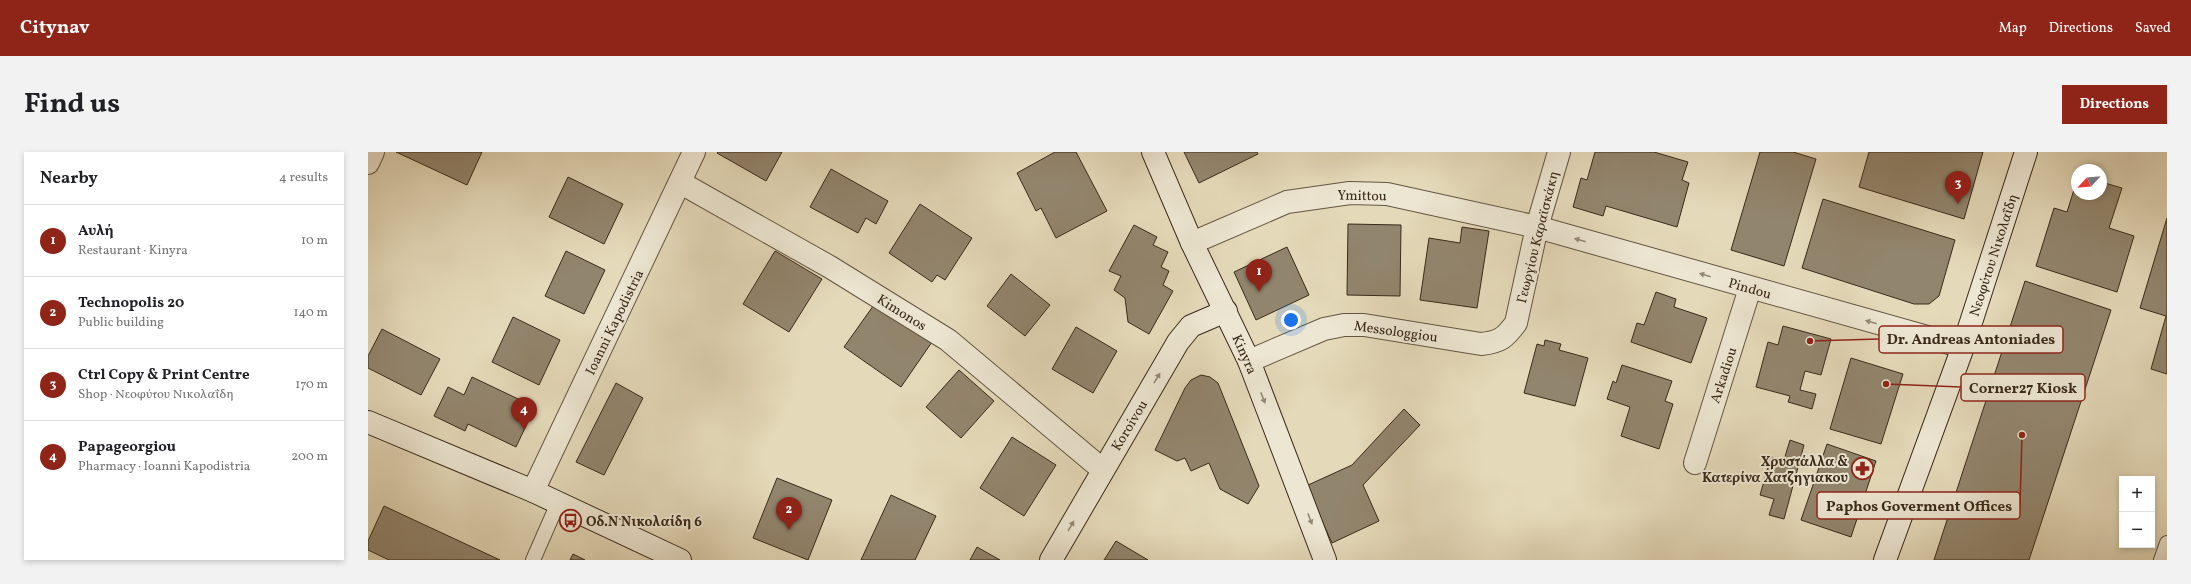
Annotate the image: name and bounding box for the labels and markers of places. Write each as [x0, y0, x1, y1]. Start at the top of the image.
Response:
pin: 3 [1945, 171, 1971, 204]
pin: 1 [1246, 259, 1272, 292]
callout: Dr. Andreas Antoniades [1879, 326, 2063, 353]
callout: Corner27 Kiosk [1961, 374, 2085, 401]
pin: 4 [511, 397, 537, 430]
place label: Χρυστάλλα & Κατερίνα Χατζηγιακου [1702, 453, 1848, 488]
pharmacy icon: Χρυστάλλα & Κατερίνα Χατζηγιακου [1850, 456, 1876, 482]
callout: Paphos Goverment Offices [1817, 492, 2020, 519]
pin: 2 [776, 497, 802, 530]
bus stop icon: Οδ.Ν Νικολαίδη 6 [557, 508, 583, 534]
place label: Οδ.Ν Νικολαίδη 6 [586, 513, 702, 532]

